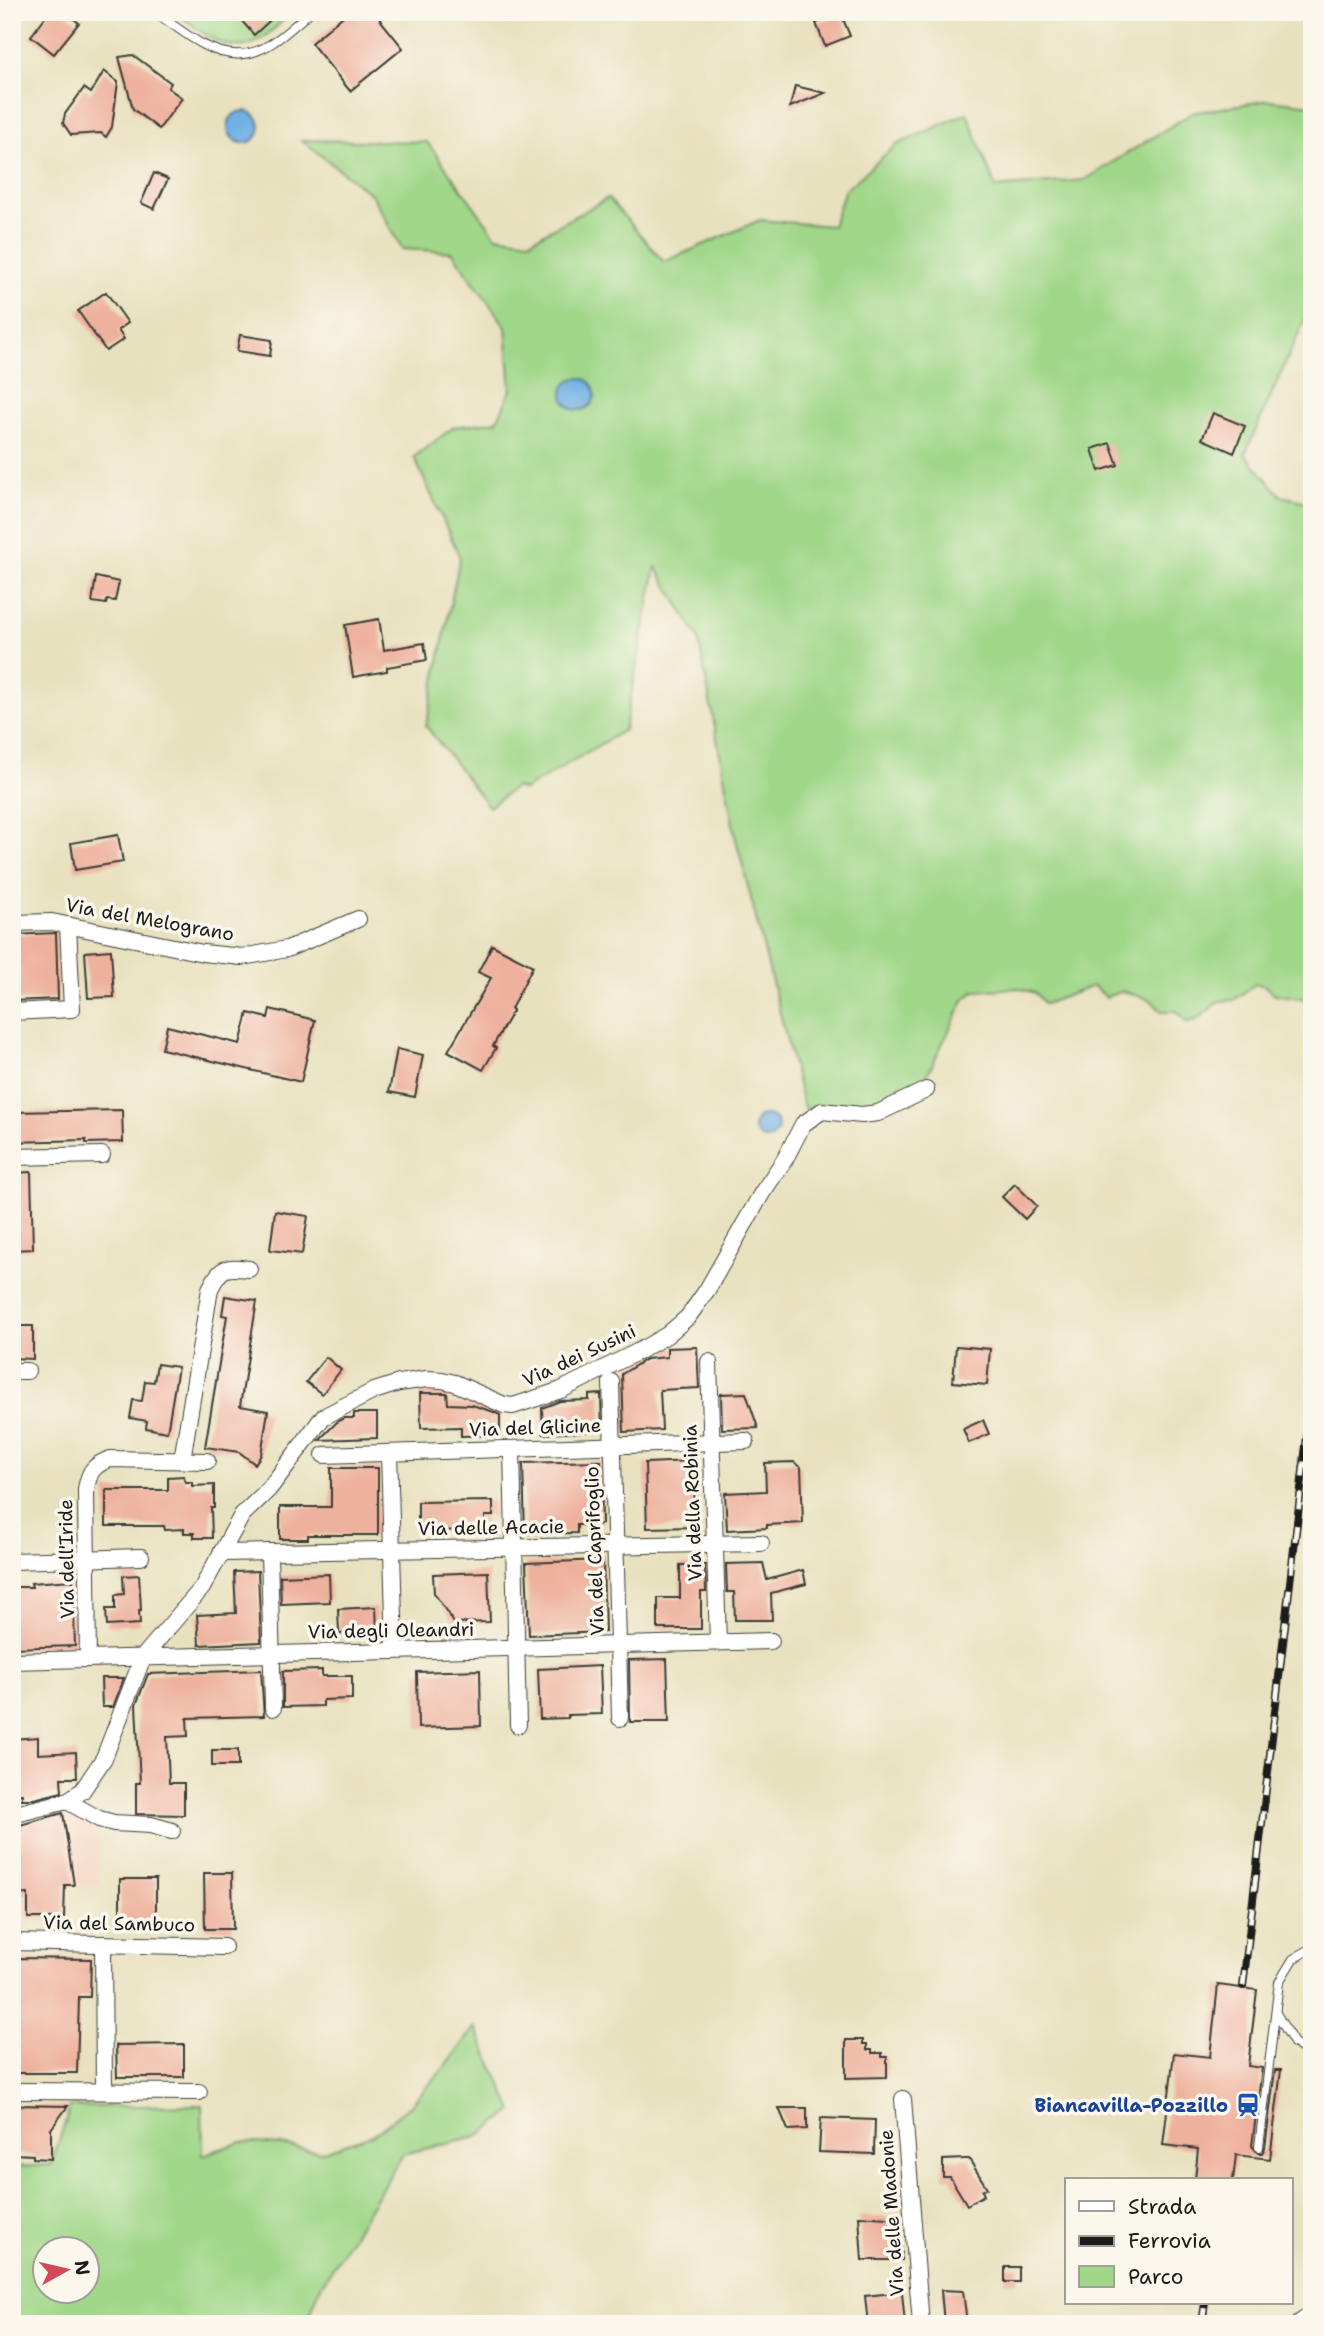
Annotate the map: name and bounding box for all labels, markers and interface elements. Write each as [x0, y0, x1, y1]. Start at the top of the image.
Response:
street label: Via del Melograno [64, 892, 236, 947]
street label: Via dei Susini [519, 1318, 640, 1393]
street label: Via del Glicine [468, 1413, 602, 1442]
street label: Via della Robinia [677, 1424, 708, 1582]
street label: Via del Caprifoglio [579, 1466, 610, 1636]
street label: Via dell'Iride [53, 1499, 80, 1619]
street label: Via delle Acacie [417, 1514, 565, 1541]
street label: Via degli Oleandri [307, 1617, 475, 1644]
street label: Via del Sambuco [43, 1910, 195, 1937]
station icon: Biancavilla-Pozzillo [1234, 2091, 1262, 2119]
place label: Biancavilla-Pozzillo [1034, 2093, 1228, 2118]
street label: Via delle Madonie [873, 2128, 910, 2297]
legend [1065, 2178, 1292, 2304]
text: Strada [1128, 2193, 1196, 2221]
text: Ferrovia [1128, 2227, 1211, 2255]
north arrow [32, 2234, 102, 2304]
text: N [69, 2259, 96, 2277]
text: Parco [1128, 2263, 1183, 2291]

